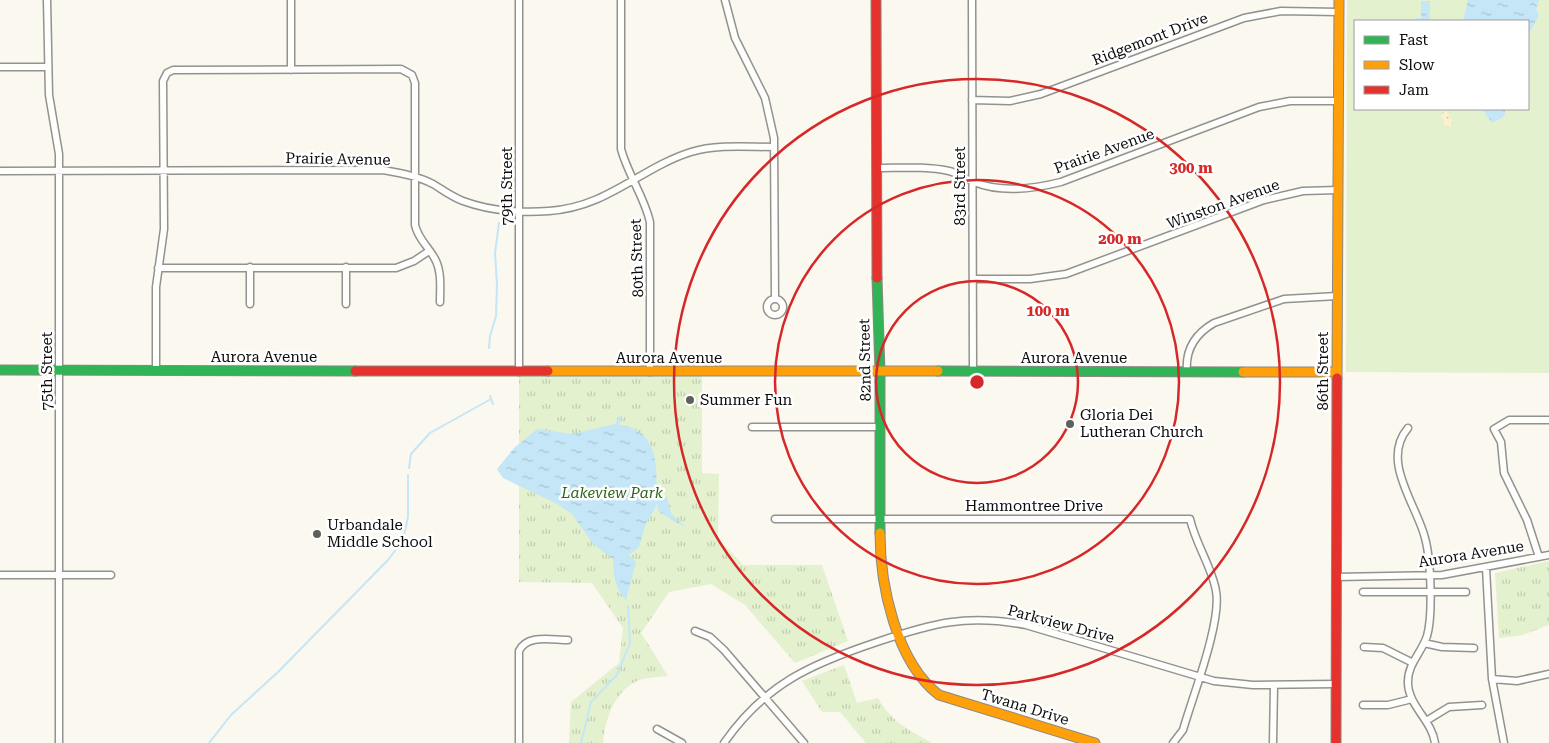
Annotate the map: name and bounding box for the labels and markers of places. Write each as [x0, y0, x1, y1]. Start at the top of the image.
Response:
centre of rings [968, 373, 986, 391]
place label: Summer Fun [700, 391, 793, 409]
marker: Summer Fun [684, 394, 696, 406]
place label: Gloria Dei Lutheran Church [1080, 406, 1204, 441]
marker: Gloria Dei Lutheran Church [1064, 418, 1076, 430]
place label: Urbandale Middle School [327, 516, 433, 551]
marker: Urbandale Middle School [311, 528, 323, 540]

